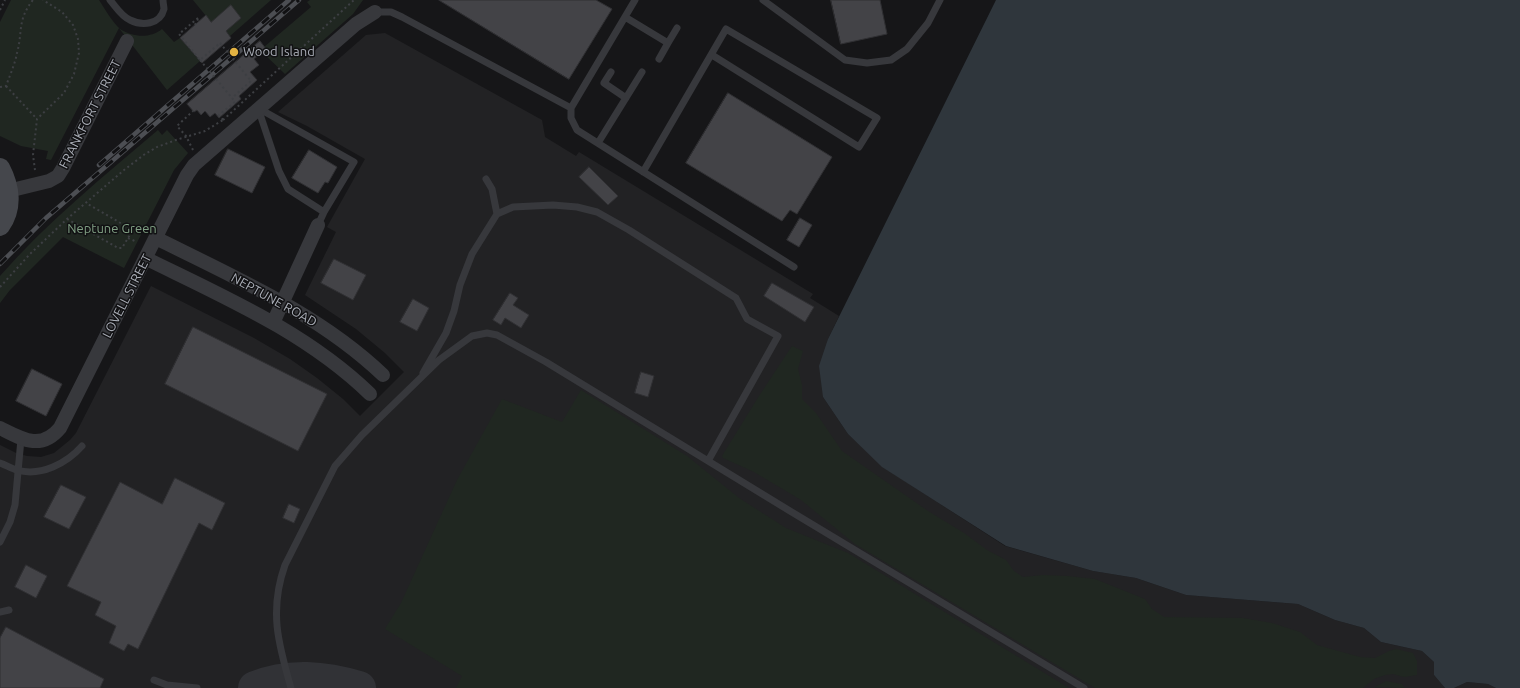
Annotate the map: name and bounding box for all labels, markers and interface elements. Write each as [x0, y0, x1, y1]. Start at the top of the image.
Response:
place label: Wood Island [243, 44, 315, 60]
marker: Wood Island [228, 46, 240, 58]
street label: FRANKFORT STREET [56, 57, 124, 171]
park label: Neptune Green [67, 221, 157, 237]
street label: LOVELL STREET [99, 252, 155, 340]
street label: NEPTUNE ROAD [228, 270, 320, 330]

